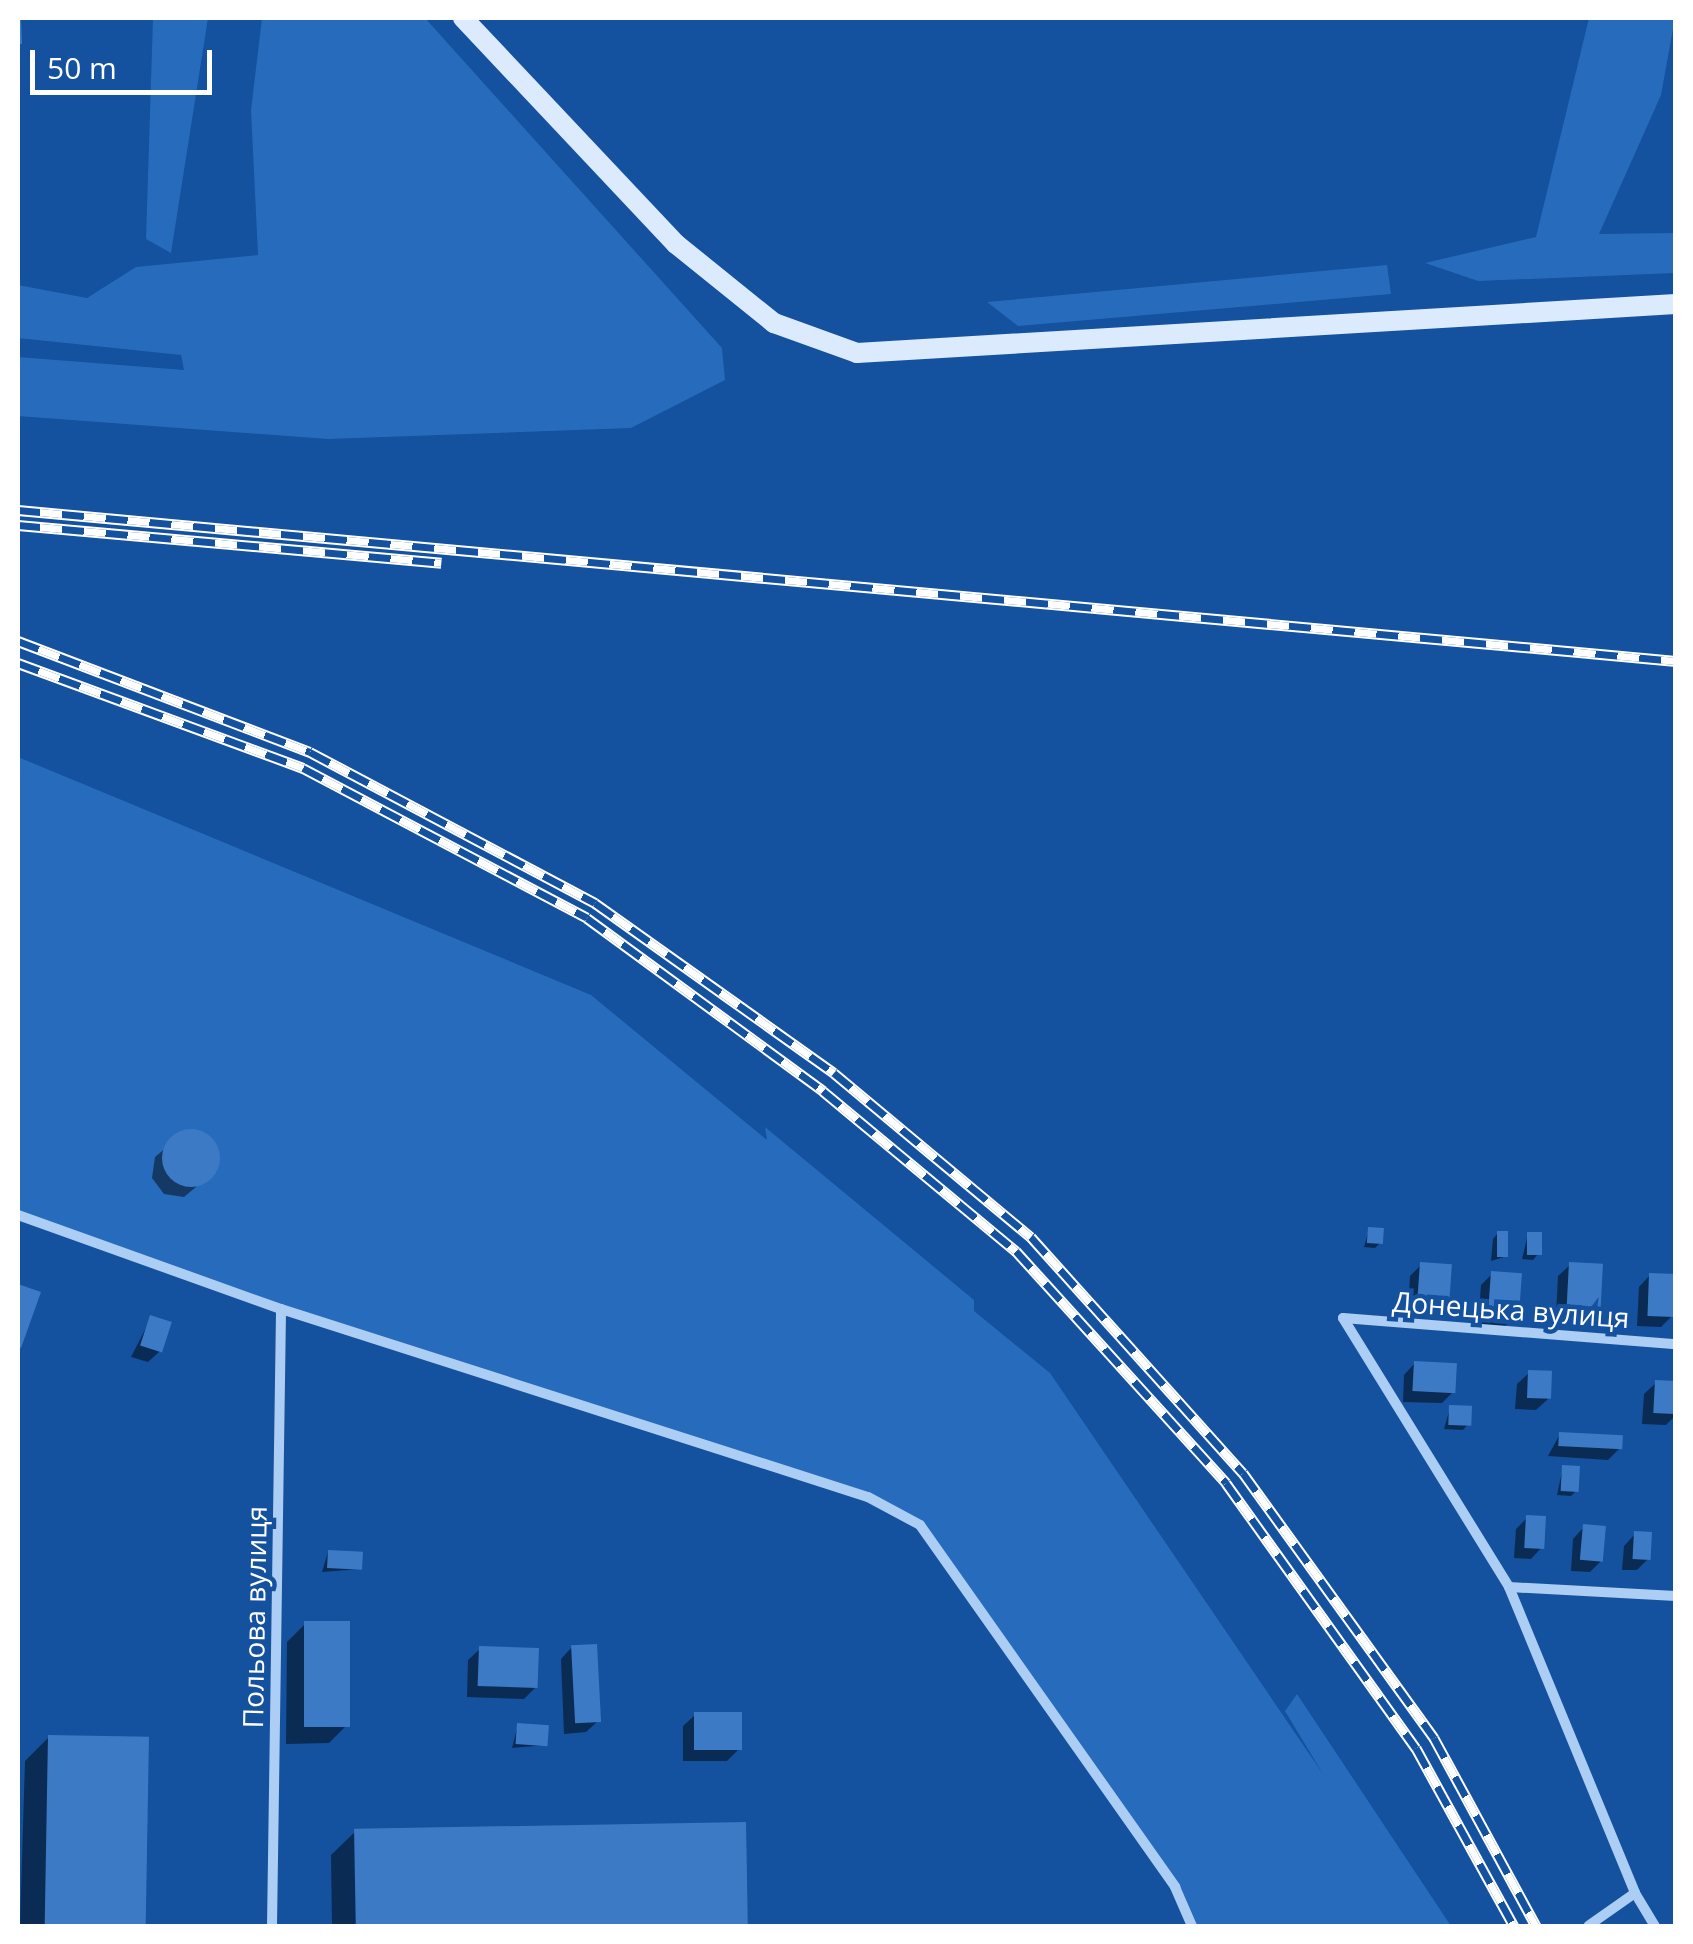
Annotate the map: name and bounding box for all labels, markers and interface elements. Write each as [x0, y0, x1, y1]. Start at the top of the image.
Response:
scale bar [35, 30, 218, 92]
text: 50 m [47, 47, 117, 88]
street label: Донецька вулиця [1391, 1284, 1631, 1334]
street label: Польова вулиця [235, 1505, 273, 1729]

